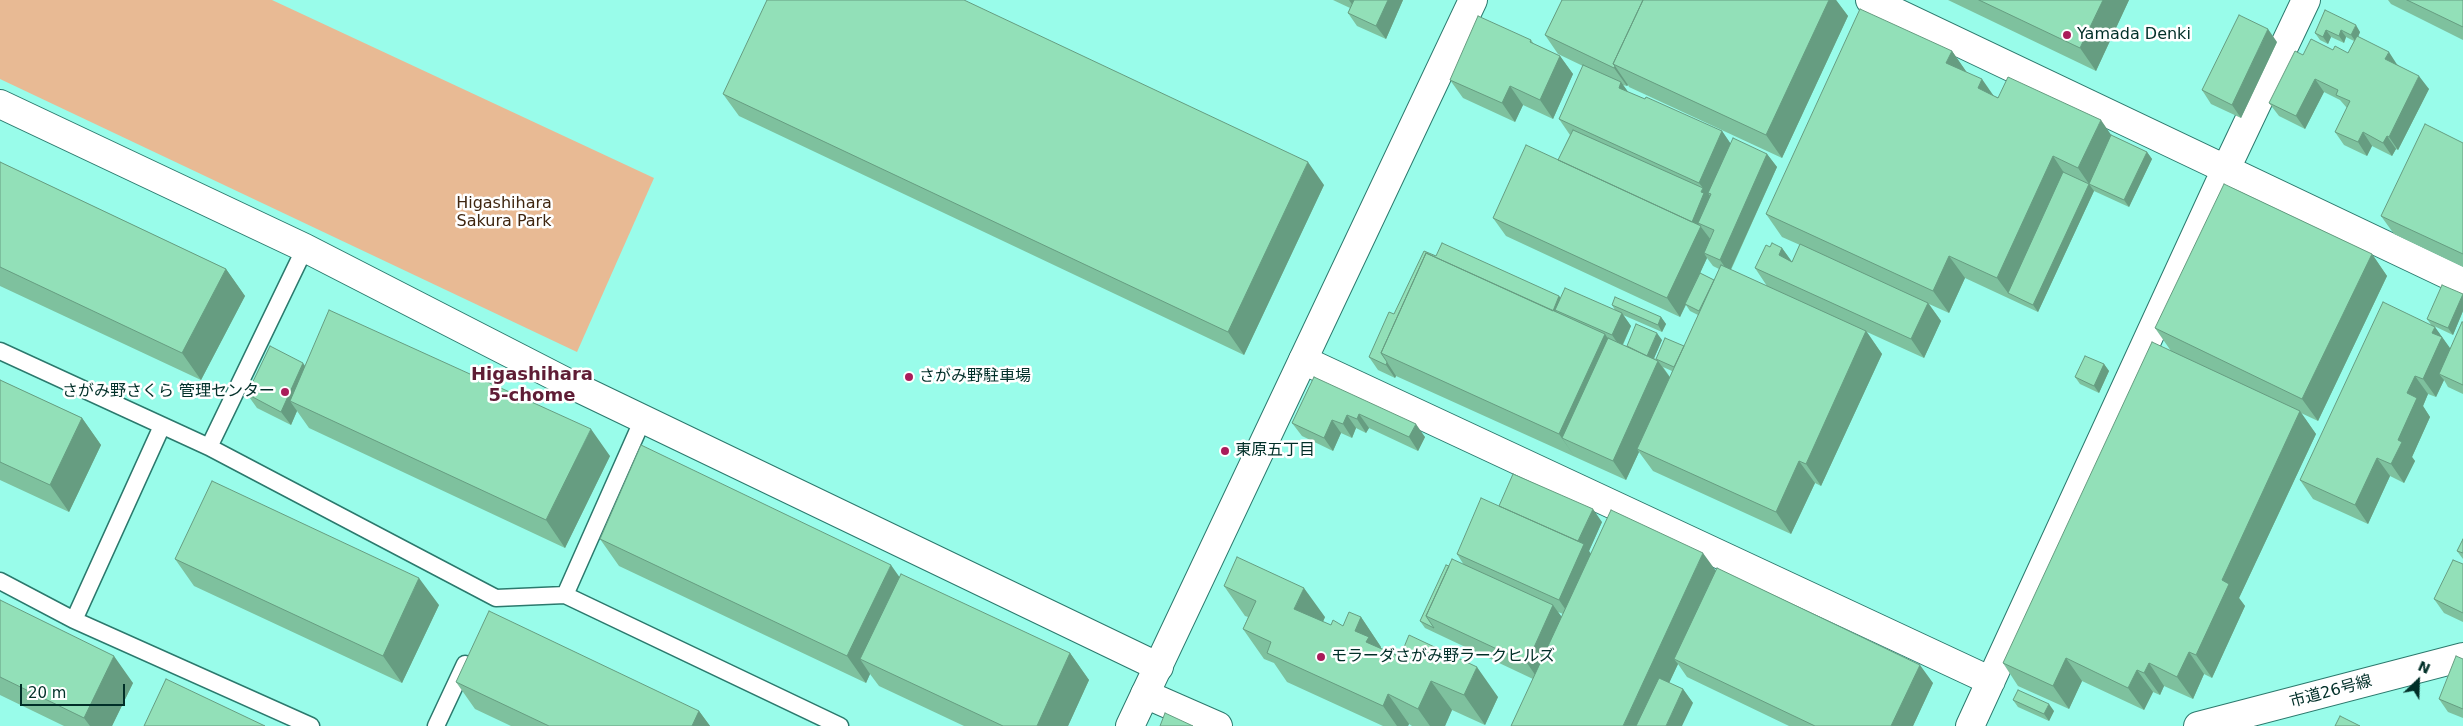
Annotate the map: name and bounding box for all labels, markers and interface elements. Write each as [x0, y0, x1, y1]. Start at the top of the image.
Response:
place label: Yamada Denki [2077, 25, 2191, 45]
marker: Yamada Denki [2061, 29, 2073, 41]
park label: Higashihara Sakura Park [456, 194, 552, 232]
district label: Higashihara 5-chome [471, 364, 593, 406]
place label: さがみ野駐車場 [919, 367, 1031, 387]
marker: さがみ野駐車場 [903, 371, 915, 383]
place label: さがみ野さくら 管理センター [62, 382, 275, 402]
marker: さがみ野さくら 管理センター [279, 386, 291, 398]
place label: 東原五丁目 [1235, 441, 1315, 461]
marker: 東原五丁目 [1219, 445, 1231, 457]
place label: モラーダさがみ野ラークヒルズ [1331, 647, 1555, 667]
marker: モラーダさがみ野ラークヒルズ [1315, 651, 1327, 663]
north arrow [2393, 656, 2443, 706]
text: N [2415, 658, 2433, 677]
street label: 市道26号線 [2288, 672, 2374, 712]
scale bar [22, 674, 128, 706]
text: 20 m [28, 684, 66, 702]

